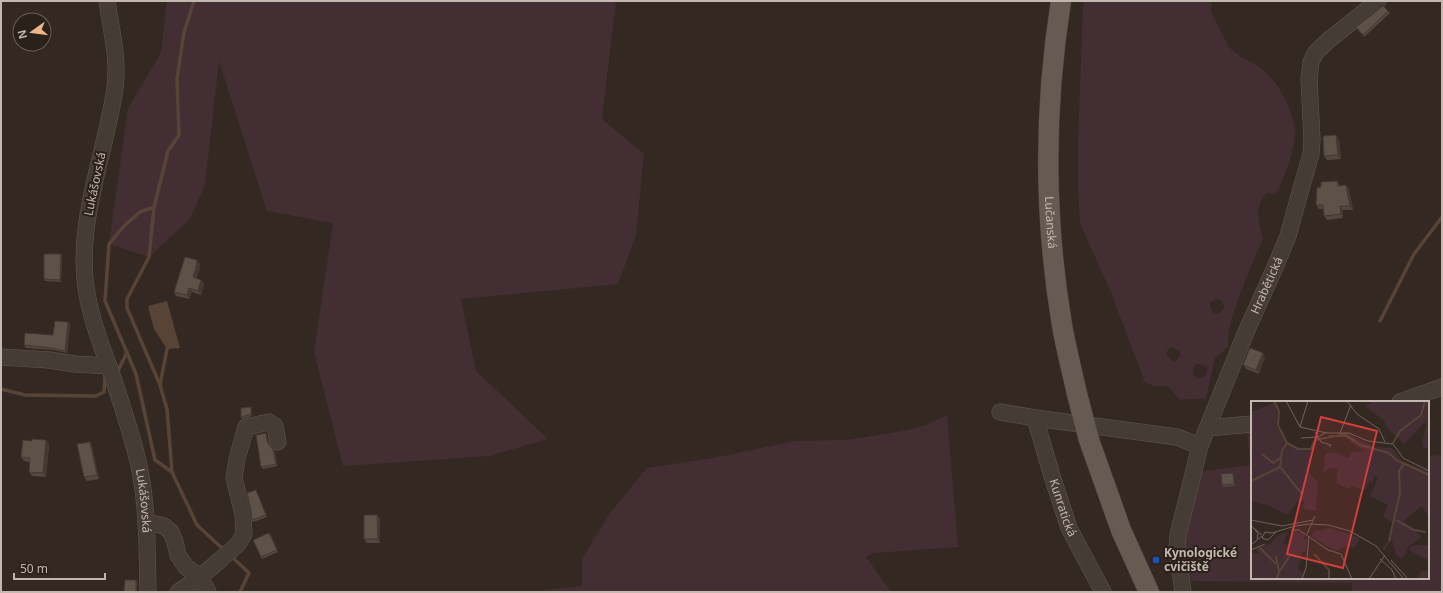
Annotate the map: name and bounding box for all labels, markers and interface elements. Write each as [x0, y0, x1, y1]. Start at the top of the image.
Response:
north arrow [12, 12, 52, 52]
text: N [13, 28, 30, 41]
street label: Lukášovská [79, 151, 110, 217]
street label: Lučanská [1041, 196, 1061, 249]
street label: Hrabětická [1246, 254, 1286, 317]
inset map [1251, 401, 1429, 579]
street label: Lukášovská [132, 467, 156, 533]
street label: Kunratická [1045, 477, 1081, 540]
place label: Kynologické cvičiště [1164, 544, 1237, 575]
scale bar [14, 555, 105, 581]
marker: Kynologické cvičiště [1151, 555, 1161, 565]
text: 50 m [20, 560, 48, 577]

